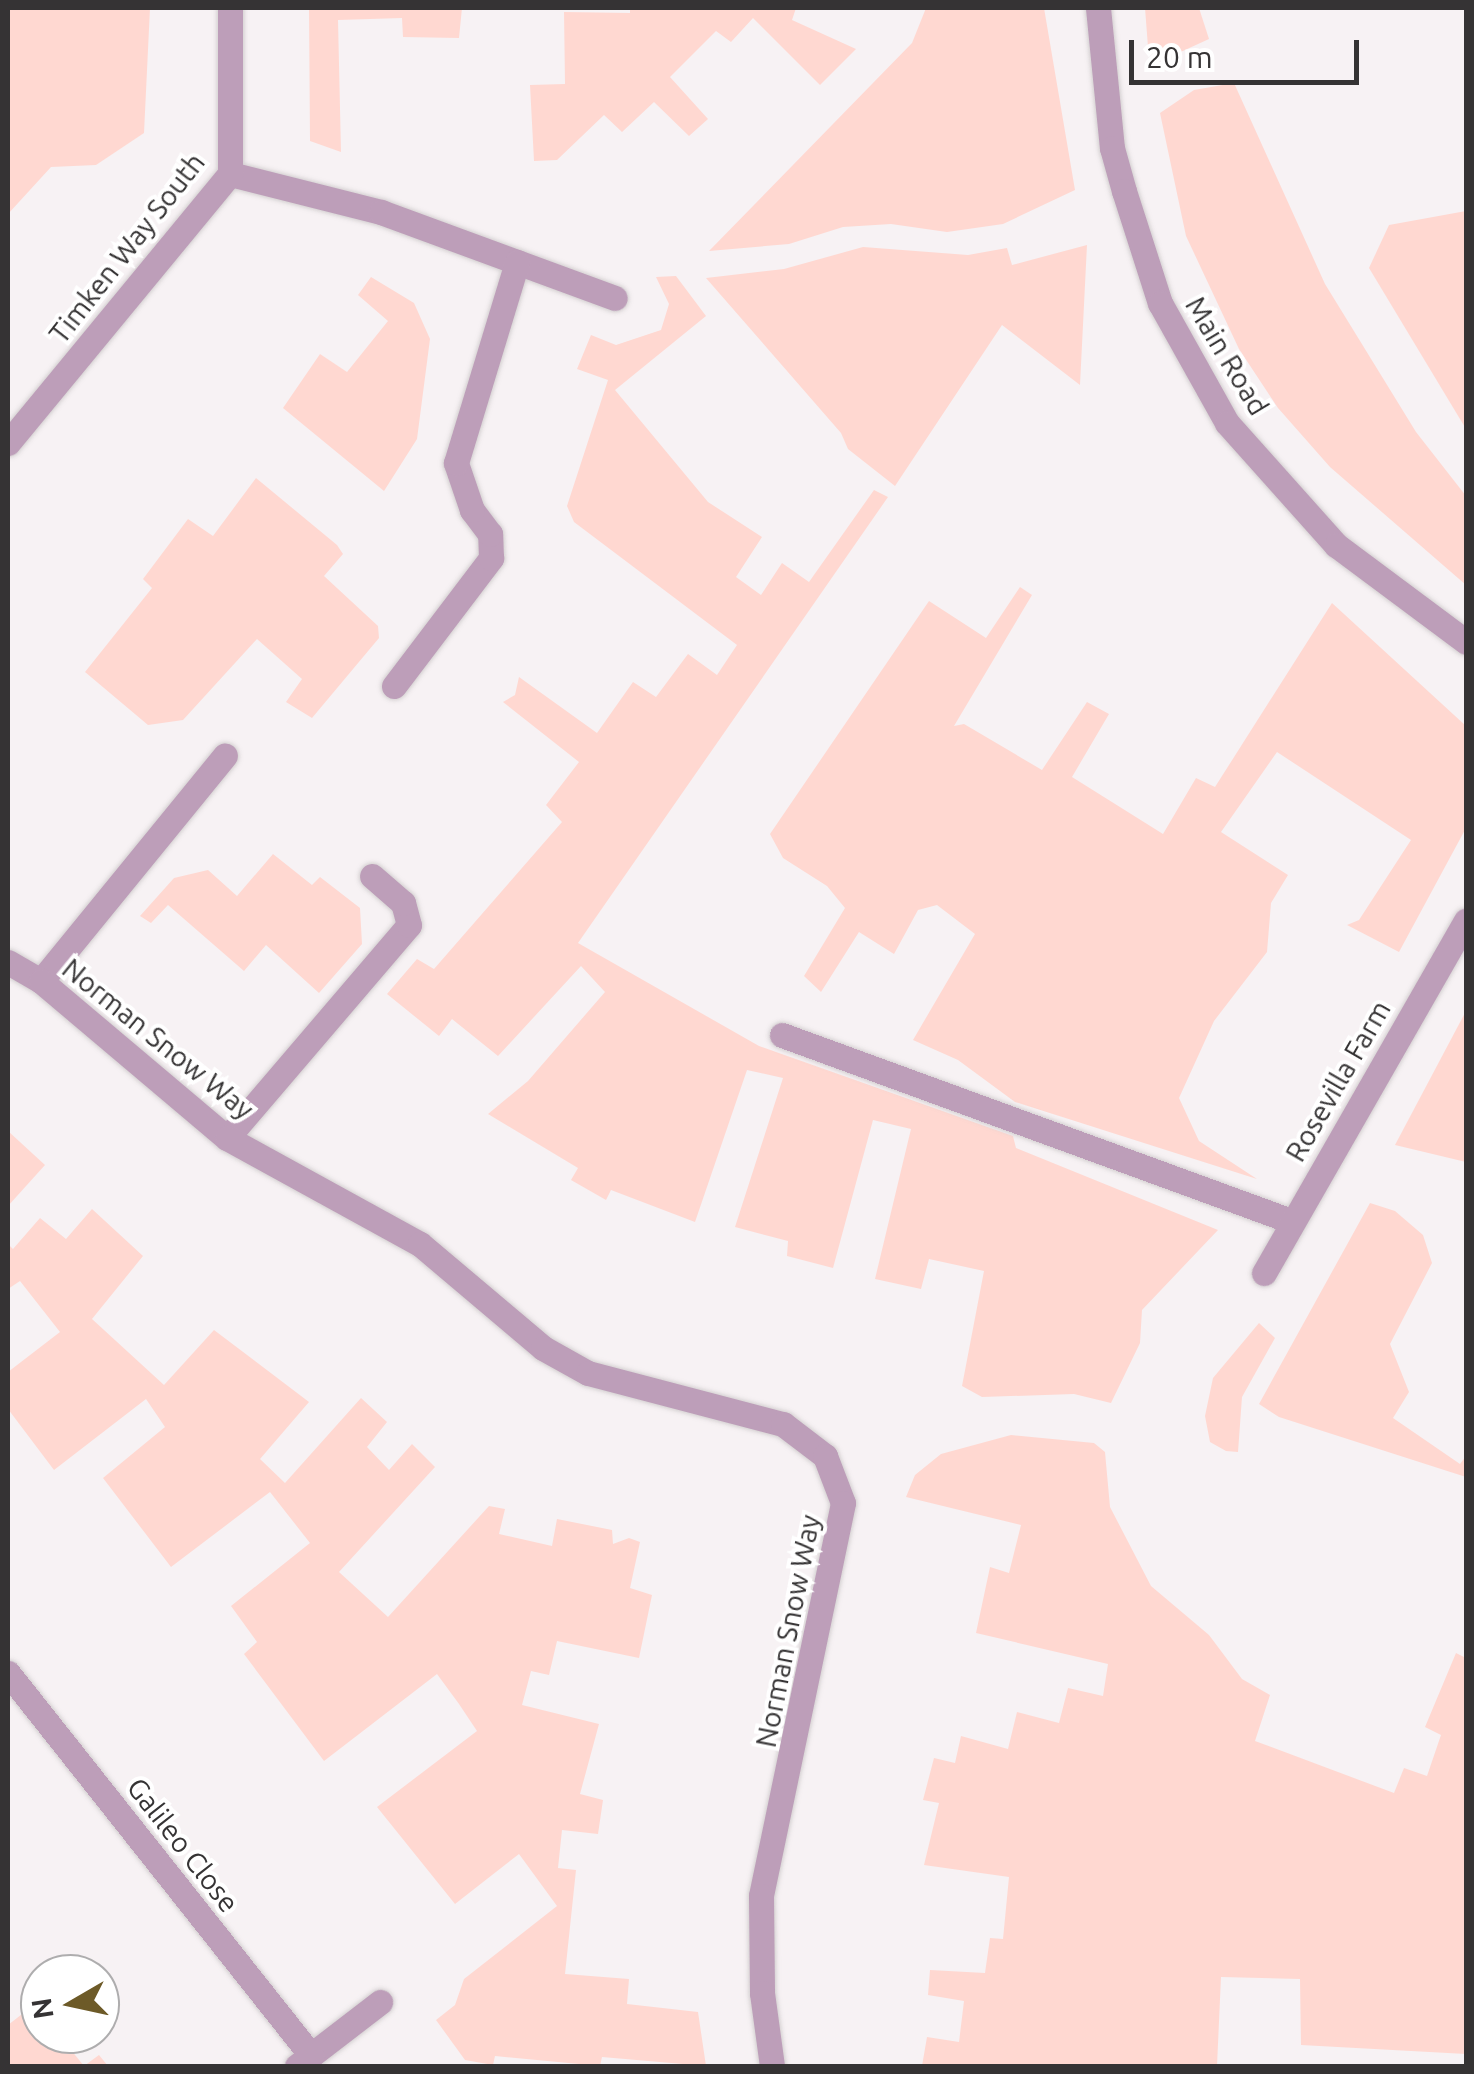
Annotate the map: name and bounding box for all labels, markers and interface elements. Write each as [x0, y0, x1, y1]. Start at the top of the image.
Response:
scale bar [1134, 20, 1364, 82]
text: 20 m [1146, 40, 1213, 74]
street label: Timken Way South [42, 146, 212, 350]
street label: Main Road [1178, 291, 1276, 421]
street label: Norman Snow Way [56, 952, 260, 1126]
street label: Rosevilla Farm [1278, 995, 1398, 1167]
street label: Norman Snow Way [749, 1512, 827, 1750]
street label: Galileo Close [120, 1771, 246, 1919]
north arrow [20, 1954, 120, 2054]
text: N [25, 1996, 59, 2021]

